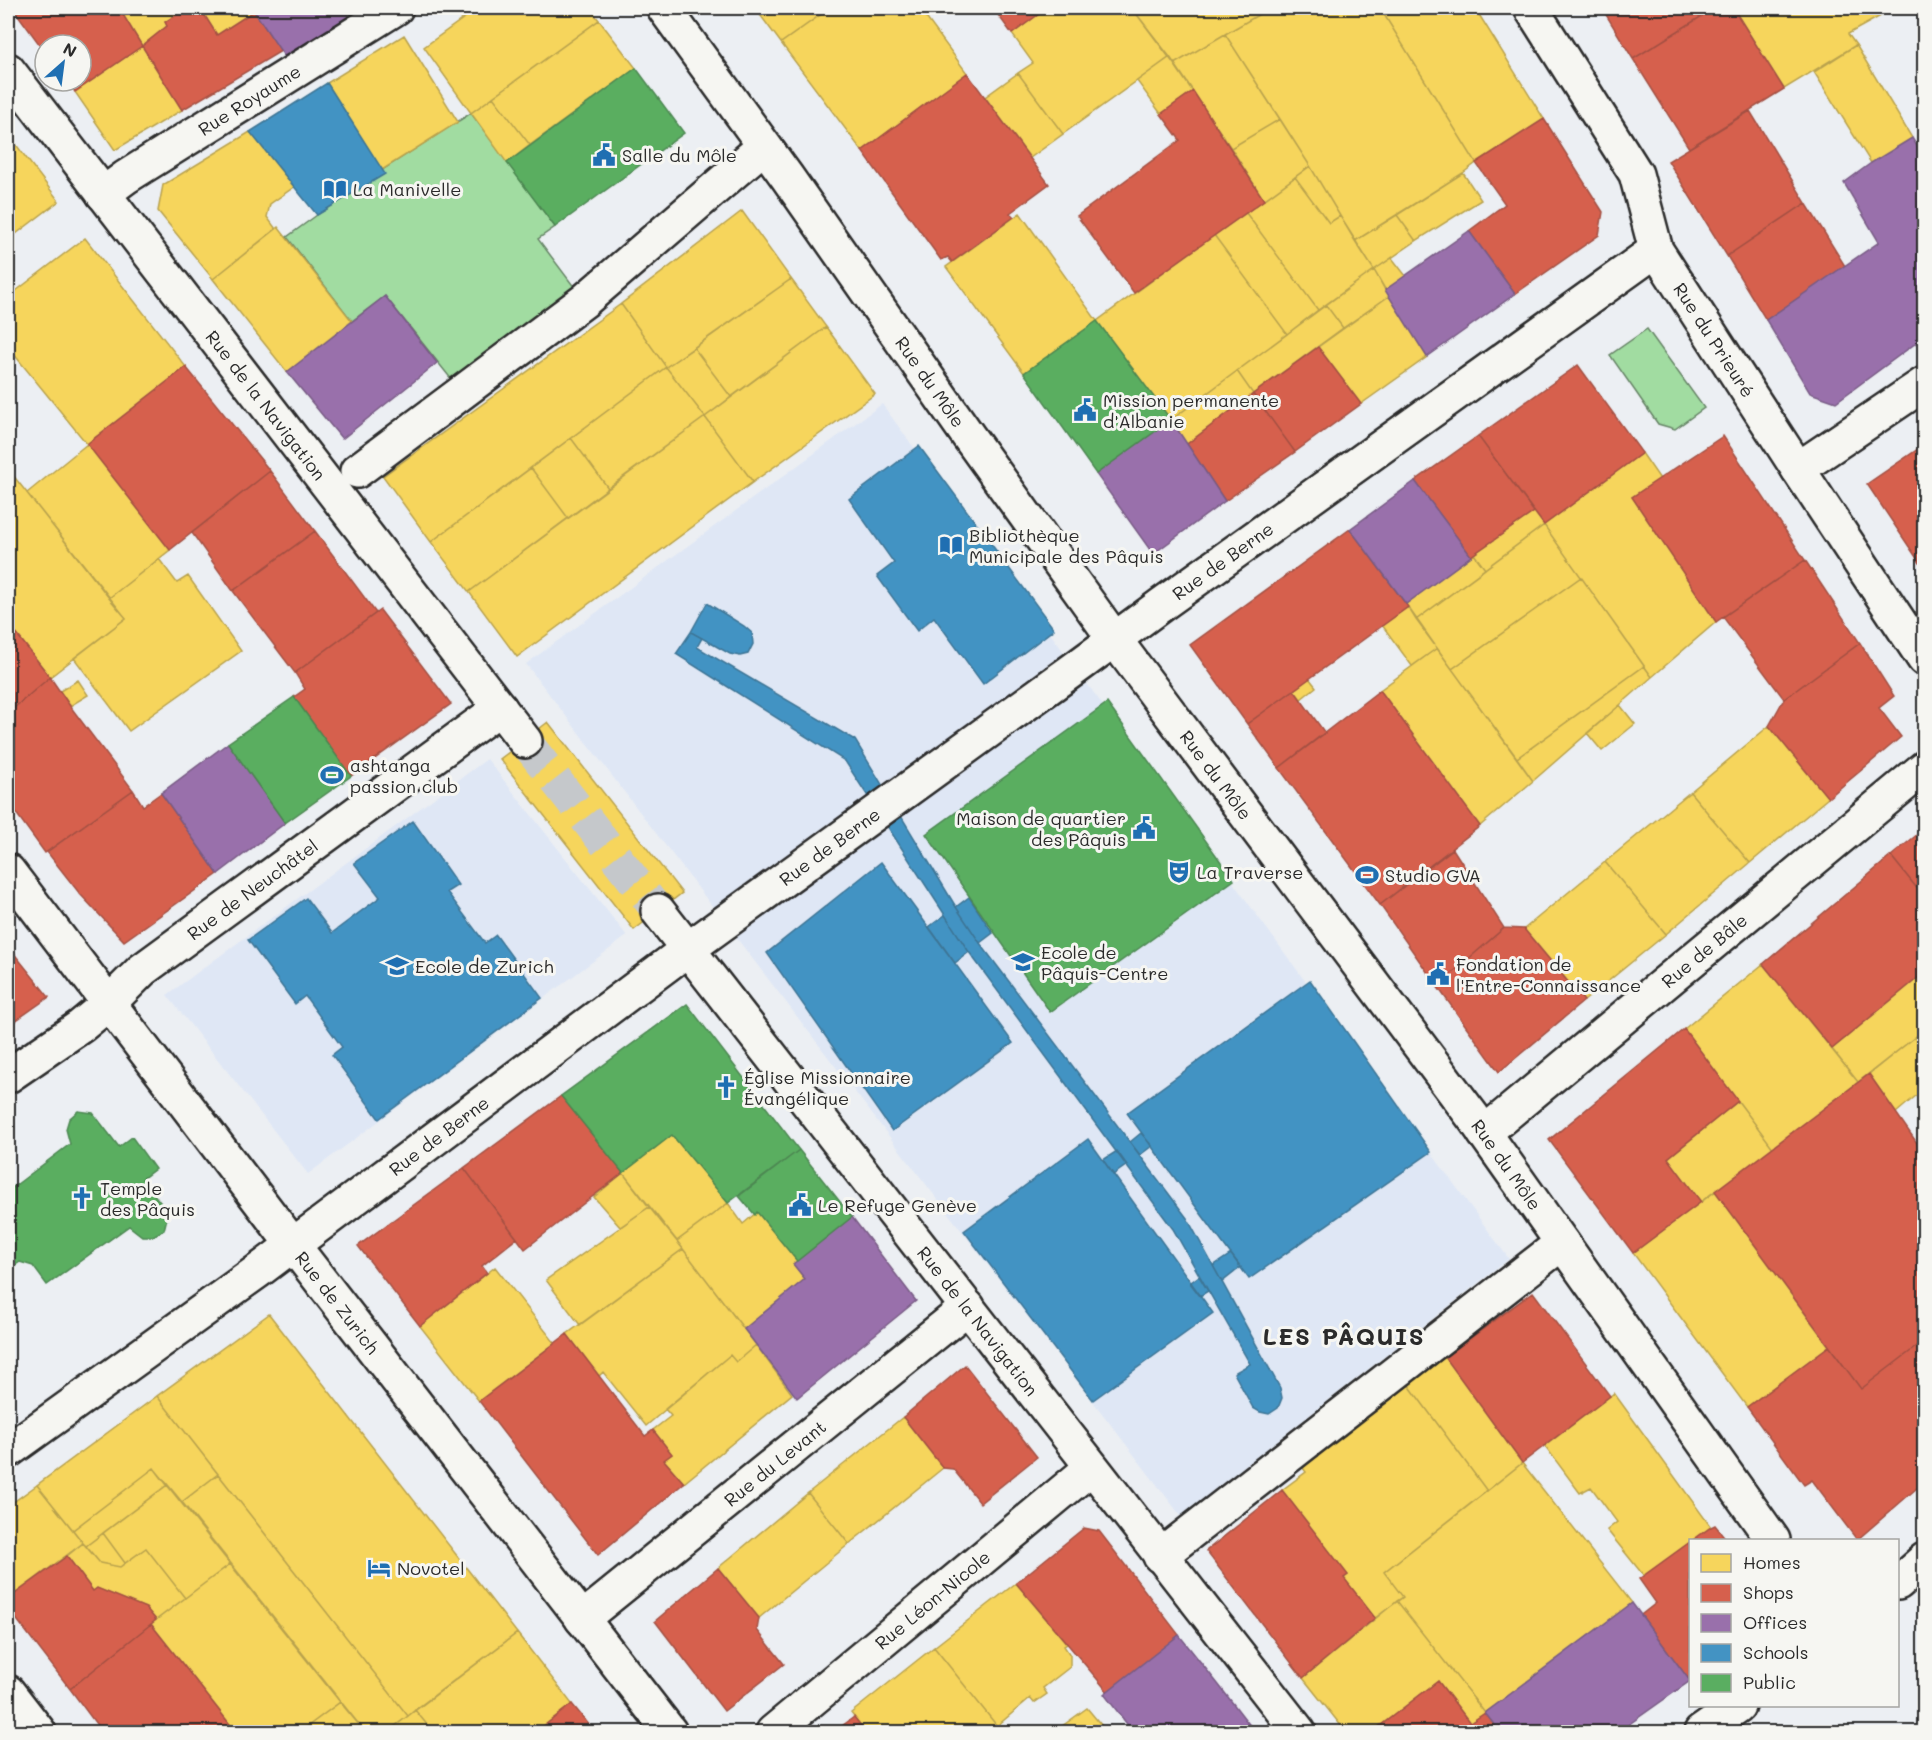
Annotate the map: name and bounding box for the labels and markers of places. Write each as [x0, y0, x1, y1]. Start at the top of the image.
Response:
public building icon: Salle du Môle [591, 142, 617, 168]
place label: Salle du Môle [622, 143, 737, 167]
library icon: La Manivelle [322, 176, 348, 202]
place label: La Manivelle [353, 177, 461, 201]
place label: Mission permanente d'Albanie [1103, 388, 1279, 433]
public building icon: Mission permanente d'Albanie [1072, 397, 1098, 423]
place label: Bibliothèque Municipale des Pâquis [969, 523, 1163, 568]
library icon: Bibliothèque Municipale des Pâquis [938, 532, 964, 558]
place label: ashtanga passion club [350, 753, 458, 798]
sports icon: ashtanga passion club [319, 762, 345, 788]
place label: Maison de quartier des Pâquis [956, 806, 1126, 851]
public building icon: Maison de quartier des Pâquis [1131, 815, 1157, 841]
theatre icon: La Traverse [1166, 859, 1192, 885]
place label: La Traverse [1197, 860, 1303, 884]
sports icon: Studio GVA [1354, 862, 1380, 888]
place label: Studio GVA [1385, 863, 1481, 887]
place label: Ecole de Pâquis-Centre [1041, 940, 1169, 985]
school or university icon: Ecole de Pâquis-Centre [1010, 949, 1036, 975]
place label: Fondation de l'Entre-Connaissance [1456, 952, 1641, 997]
school or university icon: Ecole de Zurich [384, 953, 410, 979]
place label: Ecole de Zurich [415, 954, 554, 978]
public building icon: Fondation de l'Entre-Connaissance [1425, 961, 1451, 987]
place label: Église Missionnaire Évangélique [744, 1065, 911, 1110]
church icon: Église Missionnaire Évangélique [713, 1074, 739, 1100]
place label: Temple des Pâquis [100, 1176, 195, 1221]
church icon: Temple des Pâquis [69, 1185, 95, 1211]
public building icon: Le Refuge Genève [787, 1192, 813, 1218]
place label: Le Refuge Genève [818, 1193, 977, 1217]
hotel icon: Novotel [366, 1555, 392, 1581]
place label: Novotel [397, 1556, 465, 1580]

